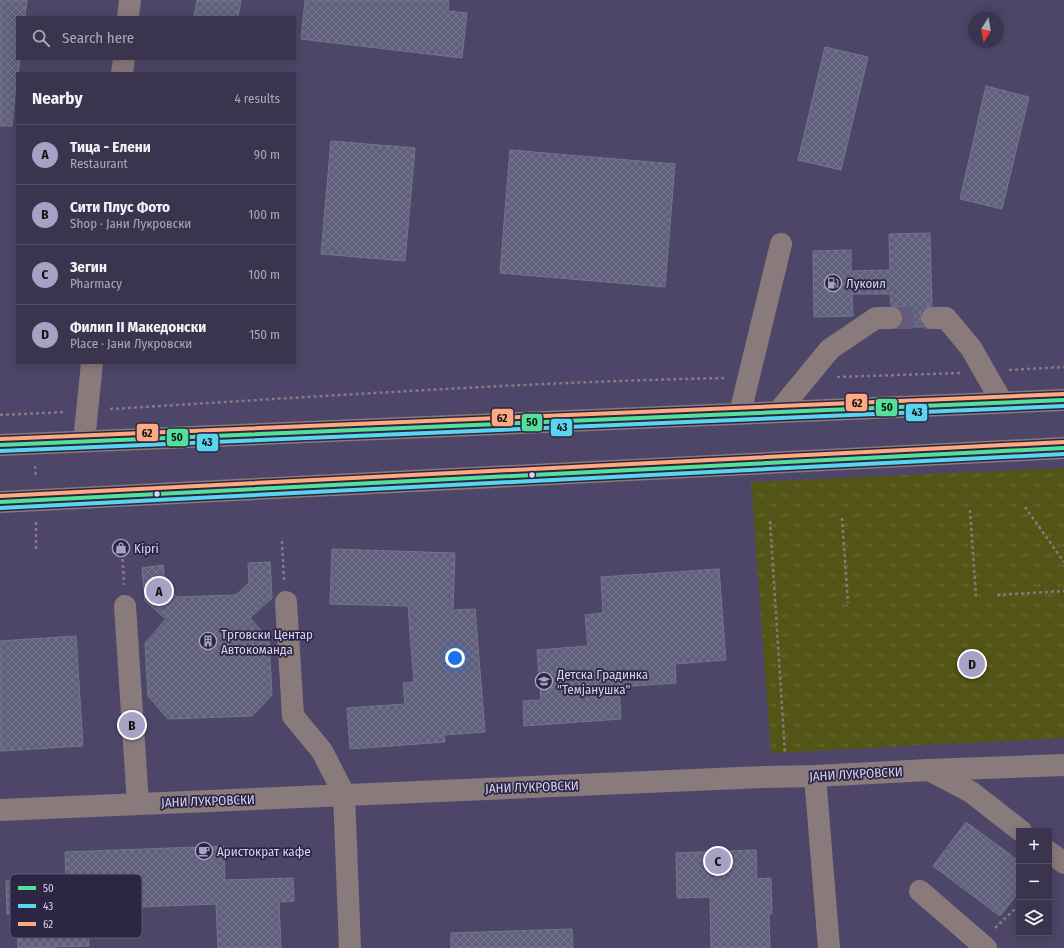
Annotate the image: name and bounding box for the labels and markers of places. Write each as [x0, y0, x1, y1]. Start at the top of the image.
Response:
fuel station icon: Лукоил [823, 273, 843, 293]
place label: Лукоил [846, 276, 886, 291]
unlabelled marker [527, 470, 537, 480]
unlabelled marker [152, 489, 162, 499]
shop icon: Kipri [111, 538, 131, 558]
place label: Kipri [134, 541, 159, 556]
pin: A [146, 576, 172, 606]
place label: Трговски Центар Автокоманда [221, 627, 313, 657]
building icon: Трговски Центар Автокоманда [198, 631, 218, 651]
pin: D [959, 649, 985, 679]
place label: Детска Градинка "Темјанушка" [556, 667, 648, 697]
school or university icon: Детска Градинка "Темјанушка" [534, 671, 554, 691]
pin: B [119, 710, 145, 740]
cafe icon: Аристократ кафе [194, 841, 214, 861]
place label: Аристократ кафе [217, 844, 311, 859]
pin: C [705, 846, 731, 876]

